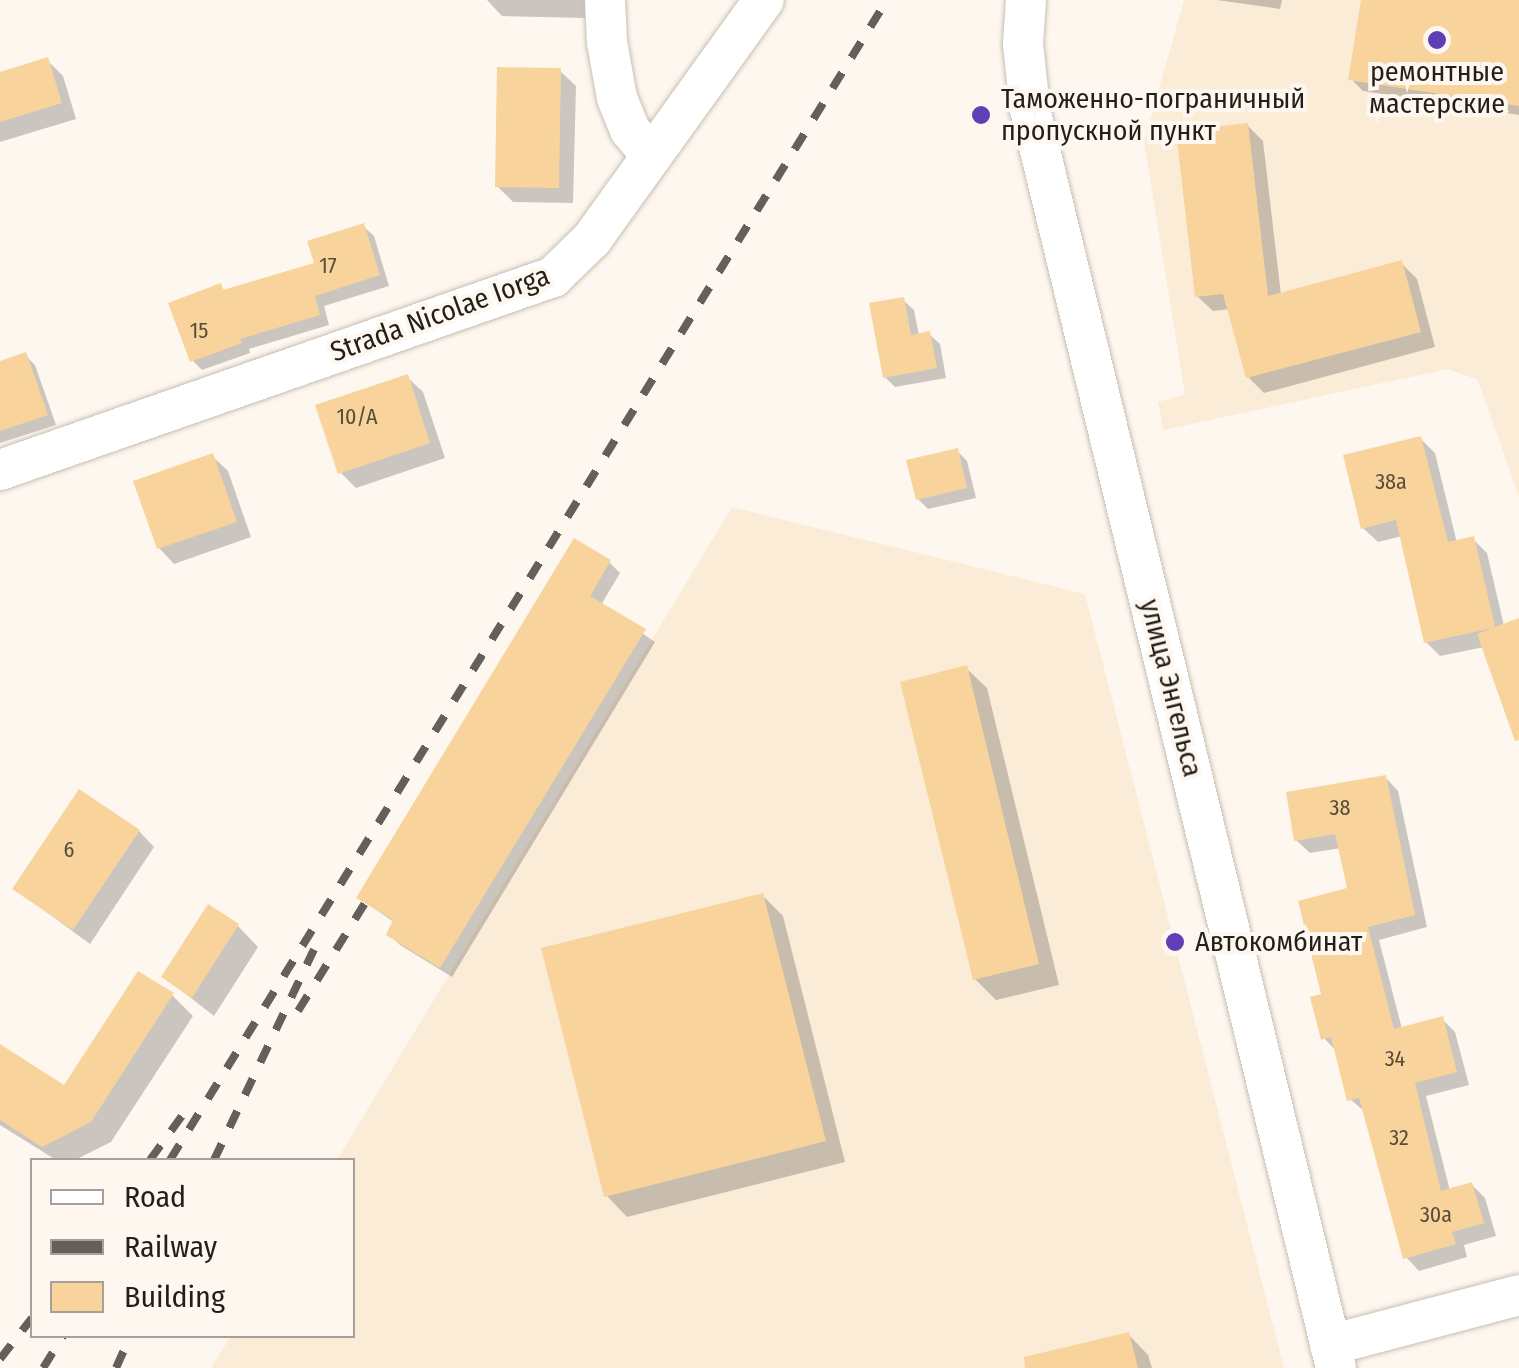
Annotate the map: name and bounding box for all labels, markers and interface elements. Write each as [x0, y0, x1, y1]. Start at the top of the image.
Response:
marker: ремонтные мастерские [1426, 29, 1448, 51]
place label: ремонтные мастерские [1369, 55, 1505, 121]
place label: Таможенно-пограничный пропускной пункт [1001, 82, 1305, 148]
marker: Таможенно-пограничный пропускной пункт [970, 104, 992, 126]
house number: 17 [319, 253, 337, 279]
street label: Strada Nicolae Iorga [326, 259, 554, 369]
house number: 15 [190, 318, 208, 344]
house number: 10/A [336, 404, 378, 430]
house number: 38а [1375, 469, 1407, 495]
street label: улица Энгельса [1133, 596, 1209, 780]
house number: 38 [1330, 795, 1350, 821]
house number: 6 [64, 837, 74, 863]
place label: Автокомбинат [1195, 925, 1362, 959]
marker: Автокомбинат [1164, 931, 1186, 953]
house number: 34 [1385, 1046, 1405, 1072]
house number: 32 [1389, 1125, 1409, 1151]
legend [30, 1158, 355, 1338]
text: Road [124, 1179, 186, 1215]
house number: 30а [1420, 1202, 1452, 1228]
text: Railway [124, 1229, 217, 1265]
text: Building [124, 1279, 225, 1315]

